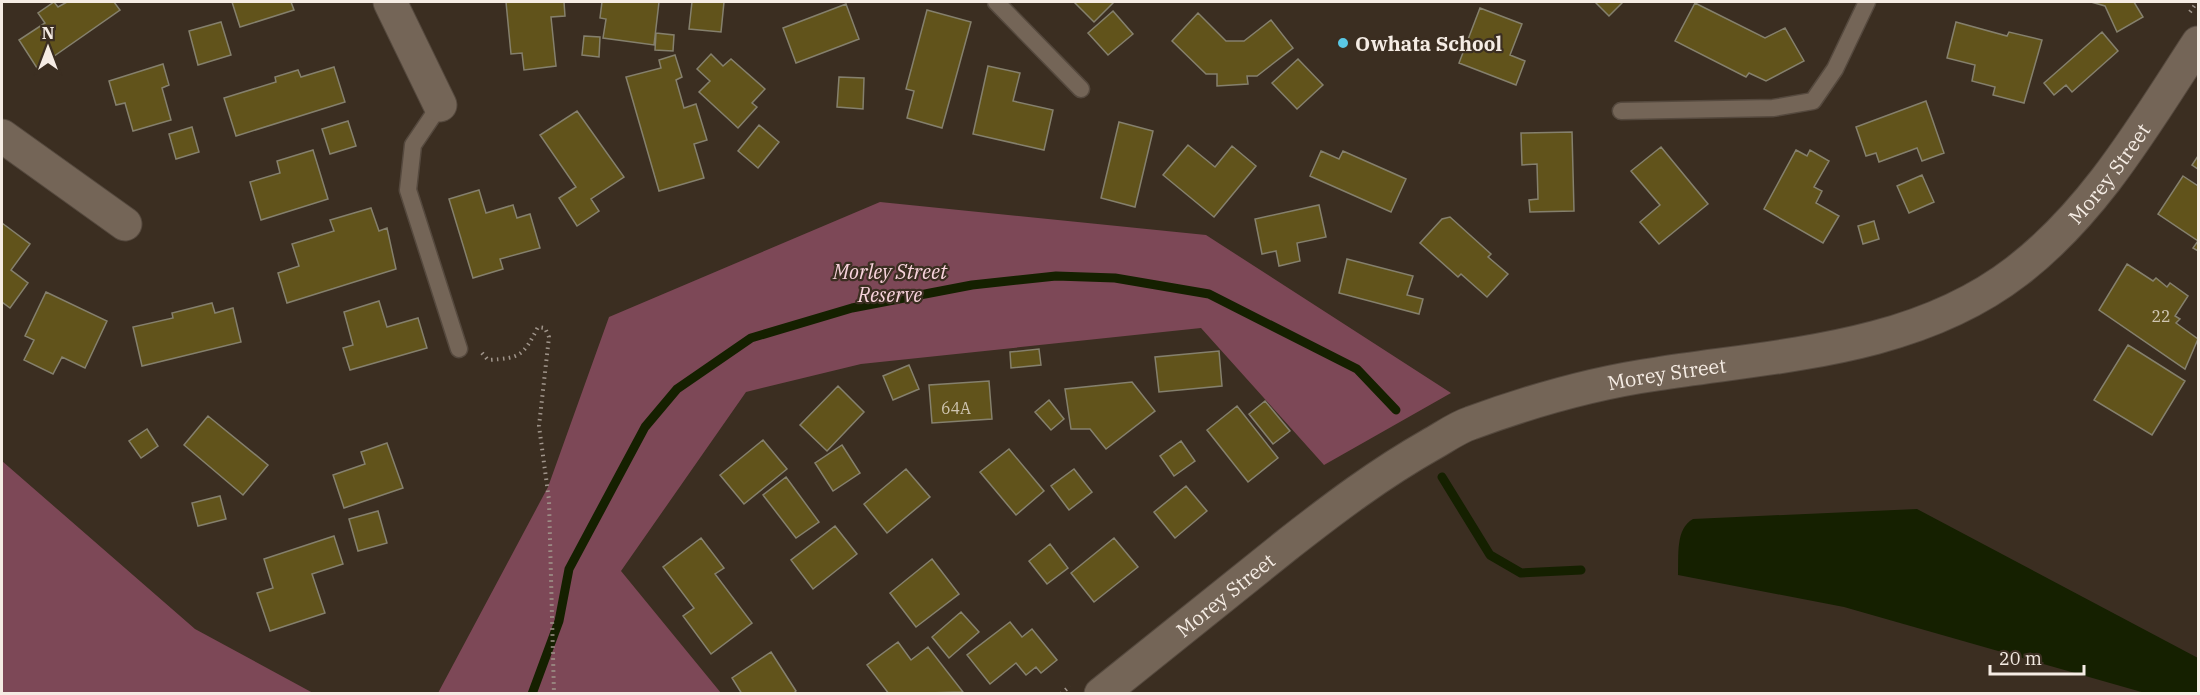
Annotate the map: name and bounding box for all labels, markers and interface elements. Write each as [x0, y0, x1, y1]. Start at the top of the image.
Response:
north arrow [18, 18, 78, 78]
text: N [42, 23, 54, 43]
place label: Owhata School [1355, 30, 1502, 57]
marker: Owhata School [1336, 36, 1350, 50]
street label: Morey Street [2062, 118, 2156, 229]
park label: Morley Street Reserve [832, 258, 948, 308]
house number: 22 [2151, 306, 2171, 326]
street label: Morey Street [1605, 351, 1728, 396]
house number: 64A [941, 398, 971, 418]
street label: Morey Street [1170, 547, 1280, 643]
scale bar [1990, 638, 2084, 676]
text: 20 m [1999, 647, 2042, 670]

